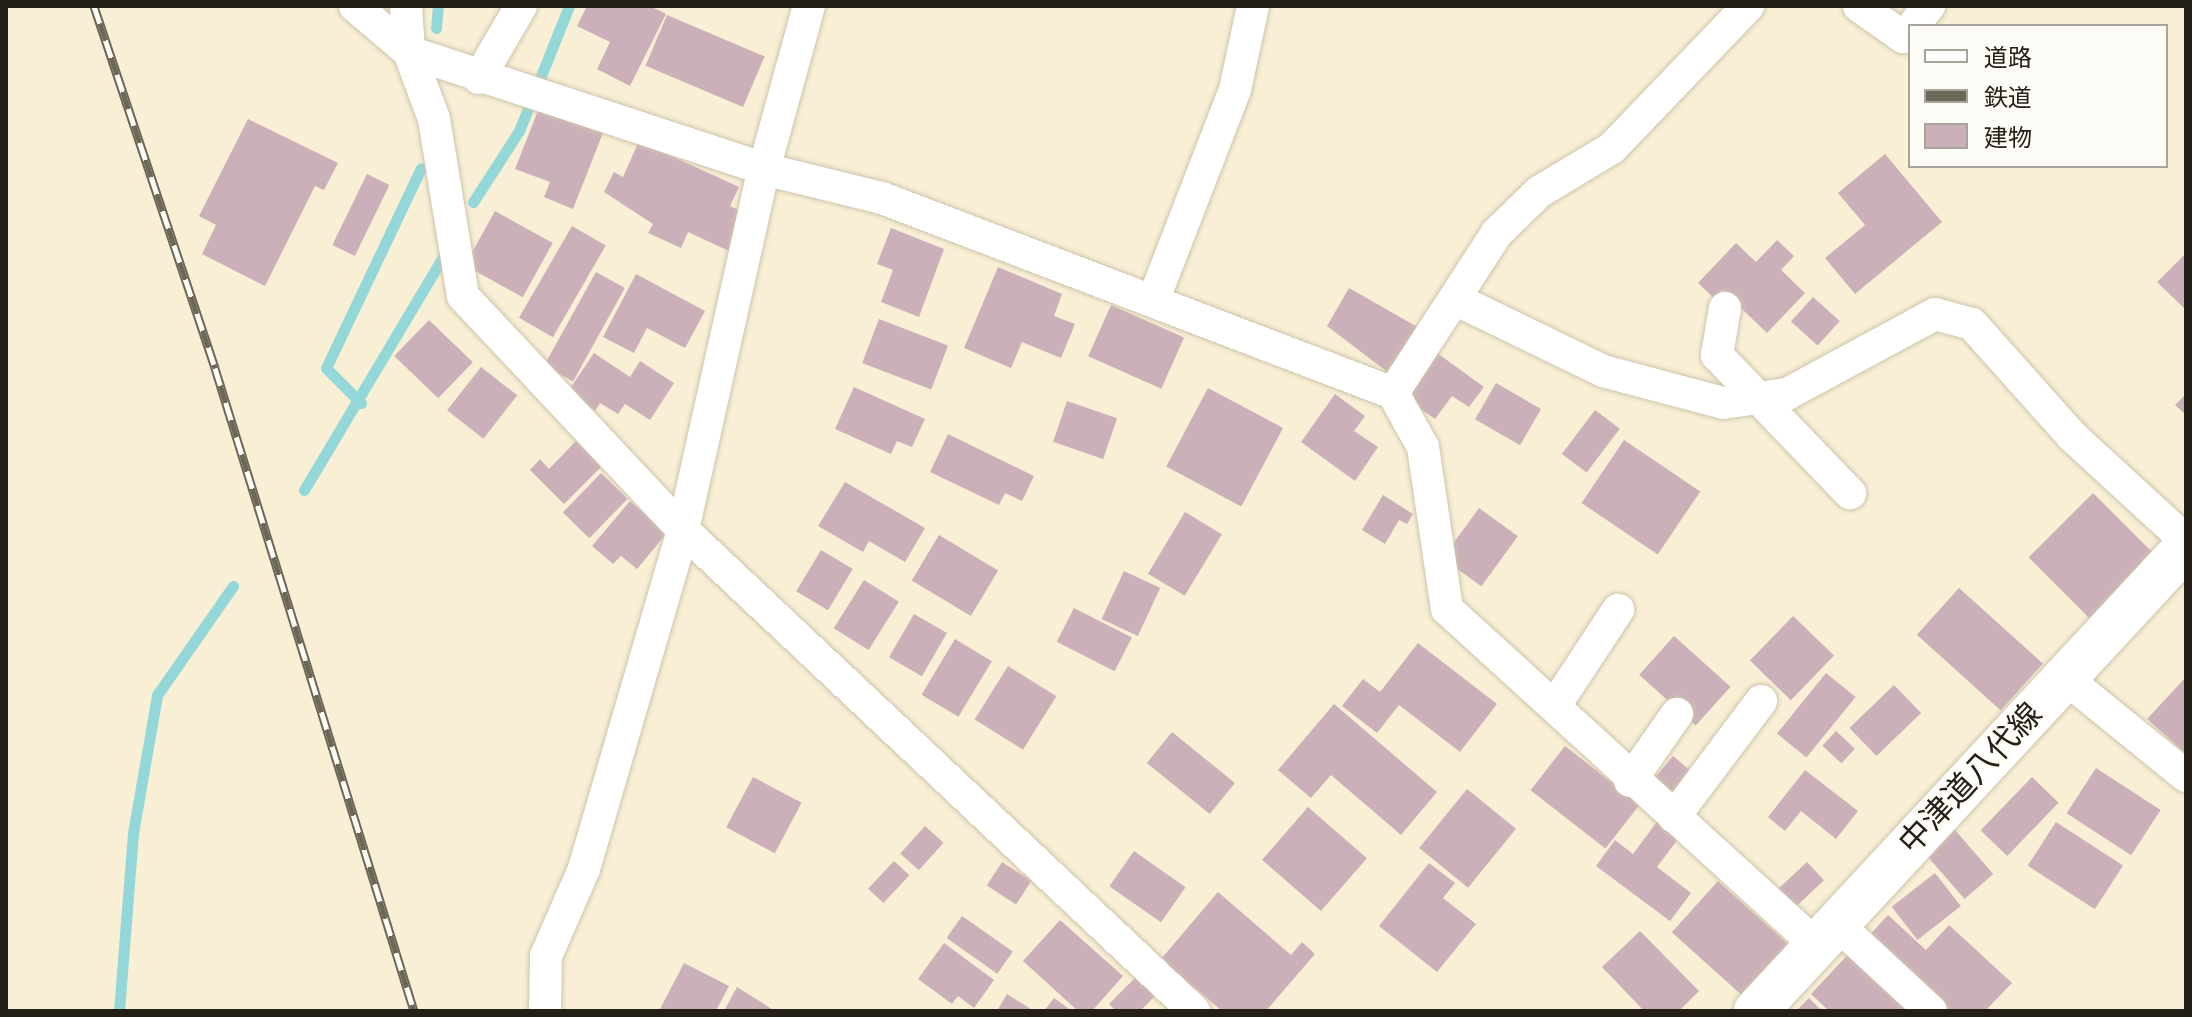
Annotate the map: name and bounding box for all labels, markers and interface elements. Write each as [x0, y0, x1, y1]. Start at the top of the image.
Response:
legend [1908, 24, 2168, 168]
text: 道路 [1984, 47, 2032, 71]
text: 鉄道 [1984, 87, 2032, 111]
text: 建物 [1984, 127, 2032, 151]
street label: 中津道八代線 [1891, 696, 2051, 862]

